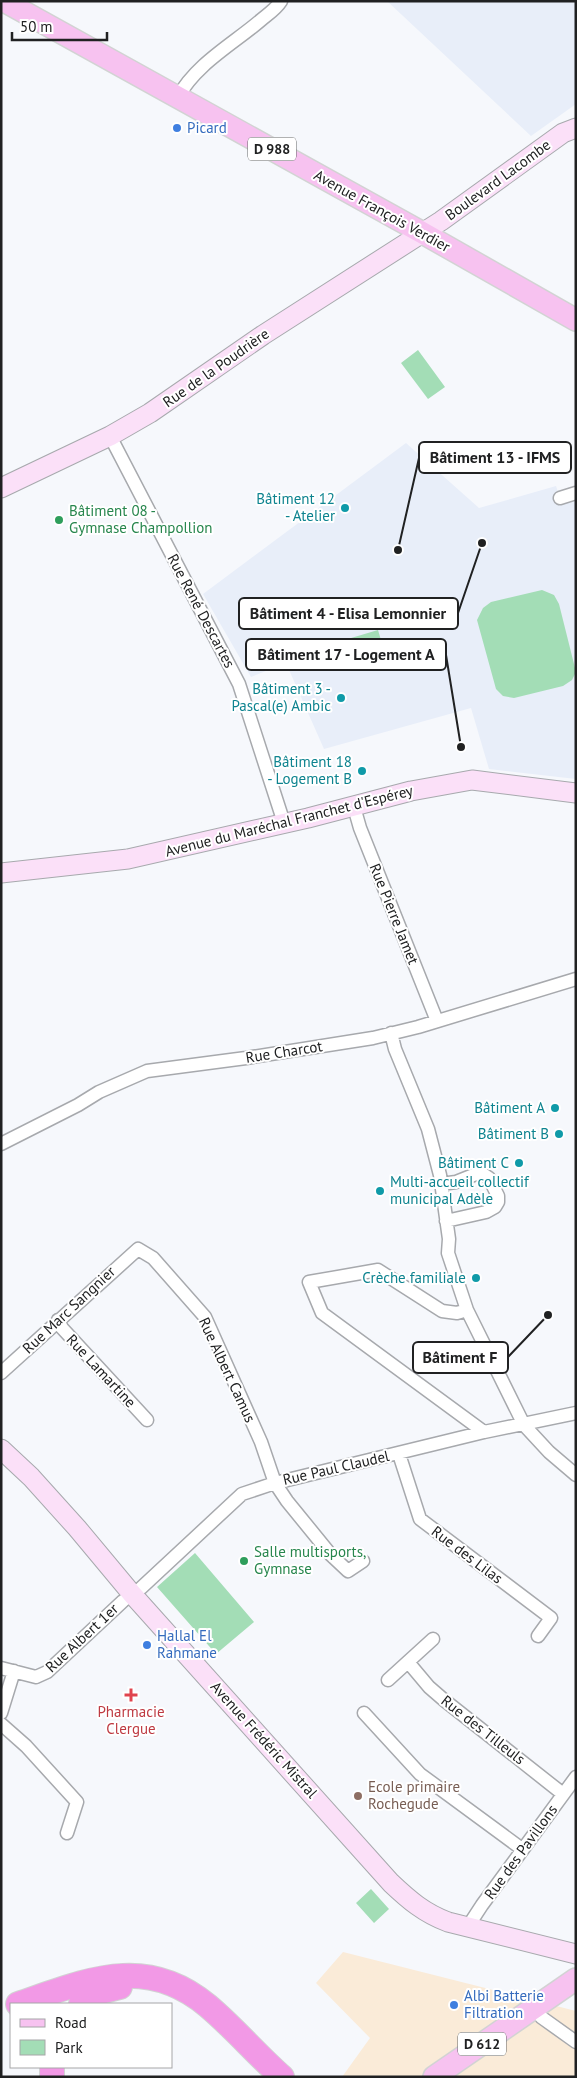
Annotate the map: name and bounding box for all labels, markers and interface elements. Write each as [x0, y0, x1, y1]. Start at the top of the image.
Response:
scale bar [12, 10, 108, 42]
text: 50 m [20, 17, 53, 36]
place label: Picard [187, 118, 227, 137]
marker: Picard [171, 122, 183, 134]
street label: Boulevard Lacombe [441, 135, 554, 224]
road number: D 988 [248, 138, 296, 160]
street label: Avenue François Verdier [311, 165, 454, 256]
street label: Rue de la Poudrière [159, 324, 273, 411]
callout: Bâtiment 13 - IFMS [419, 442, 571, 473]
text: Bâtiment 13 - IFMS [430, 447, 560, 467]
place label: Bâtiment 12 - Atelier [256, 489, 335, 525]
place label: Bâtiment 08 - Gymnase Champollion [69, 501, 213, 537]
marker: Bâtiment 12 - Atelier [339, 502, 351, 514]
marker: Bâtiment 08 - Gymnase Champollion [53, 514, 65, 526]
street label: Rue René Descartes [163, 550, 240, 671]
callout: Bâtiment 4 - Elisa Lemonnier [239, 598, 458, 629]
text: Bâtiment 4 - Elisa Lemonnier [250, 603, 447, 623]
callout: Bâtiment 17 - Logement A [246, 639, 446, 670]
text: Bâtiment 17 - Logement A [257, 644, 435, 664]
place label: Bâtiment 3 - Pascal(e) Ambic [232, 679, 331, 715]
marker: Bâtiment 3 - Pascal(e) Ambic [335, 692, 347, 704]
place label: Bâtiment 18 - Logement B [267, 752, 352, 788]
marker: Bâtiment 18 - Logement B [356, 765, 368, 777]
street label: Avenue du Maréchal Franchet d'Espérey [163, 780, 415, 861]
street label: Rue Pierre Jamet [366, 861, 423, 967]
street label: Rue Charcot [244, 1036, 324, 1067]
place label: Bâtiment A [474, 1098, 545, 1117]
marker: Bâtiment A [549, 1102, 561, 1114]
place label: Bâtiment B [478, 1124, 549, 1143]
marker: Bâtiment B [553, 1128, 565, 1140]
place label: Bâtiment C [438, 1153, 509, 1172]
marker: Bâtiment C [513, 1157, 525, 1169]
place label: Multi-accueil collectif municipal Adèle [390, 1172, 530, 1208]
marker: Multi-accueil collectif municipal Adèle [374, 1185, 386, 1197]
street label: Rue Marc Sangnier [18, 1262, 119, 1357]
place label: Crèche familiale [362, 1268, 466, 1287]
marker: Crèche familiale [470, 1272, 482, 1284]
street label: Rue Albert Camus [195, 1314, 260, 1425]
street label: Rue Lamartine [63, 1330, 140, 1411]
callout: Bâtiment F [413, 1342, 508, 1373]
text: Bâtiment F [423, 1347, 497, 1367]
street label: Rue Paul Claudel [281, 1446, 392, 1489]
street label: Rue des Lilas [428, 1522, 507, 1588]
place label: Salle multisports, Gymnase [254, 1542, 366, 1578]
marker: Salle multisports, Gymnase [238, 1555, 250, 1567]
street label: Rue Albert 1er [41, 1599, 122, 1676]
place label: Hallal El Rahmane [157, 1626, 217, 1662]
marker: Hallal El Rahmane [141, 1639, 153, 1651]
street label: Avenue Frédéric Mistral [207, 1677, 322, 1802]
marker: Pharmacie Clergue [125, 1689, 137, 1701]
street label: Rue des Tilleuls [437, 1691, 529, 1768]
place label: Pharmacie Clergue [97, 1702, 165, 1738]
place label: Ecole primaire Rochegude [368, 1777, 460, 1813]
marker: Ecole primaire Rochegude [352, 1790, 364, 1802]
street label: Rue des Pavillons [480, 1801, 561, 1903]
place label: Albi Batterie Filtration [464, 1986, 544, 2022]
marker: Albi Batterie Filtration [448, 1999, 460, 2011]
legend [10, 2003, 172, 2068]
text: Road [55, 2013, 87, 2032]
road number: D 612 [458, 2032, 506, 2056]
text: Park [55, 2038, 83, 2057]

